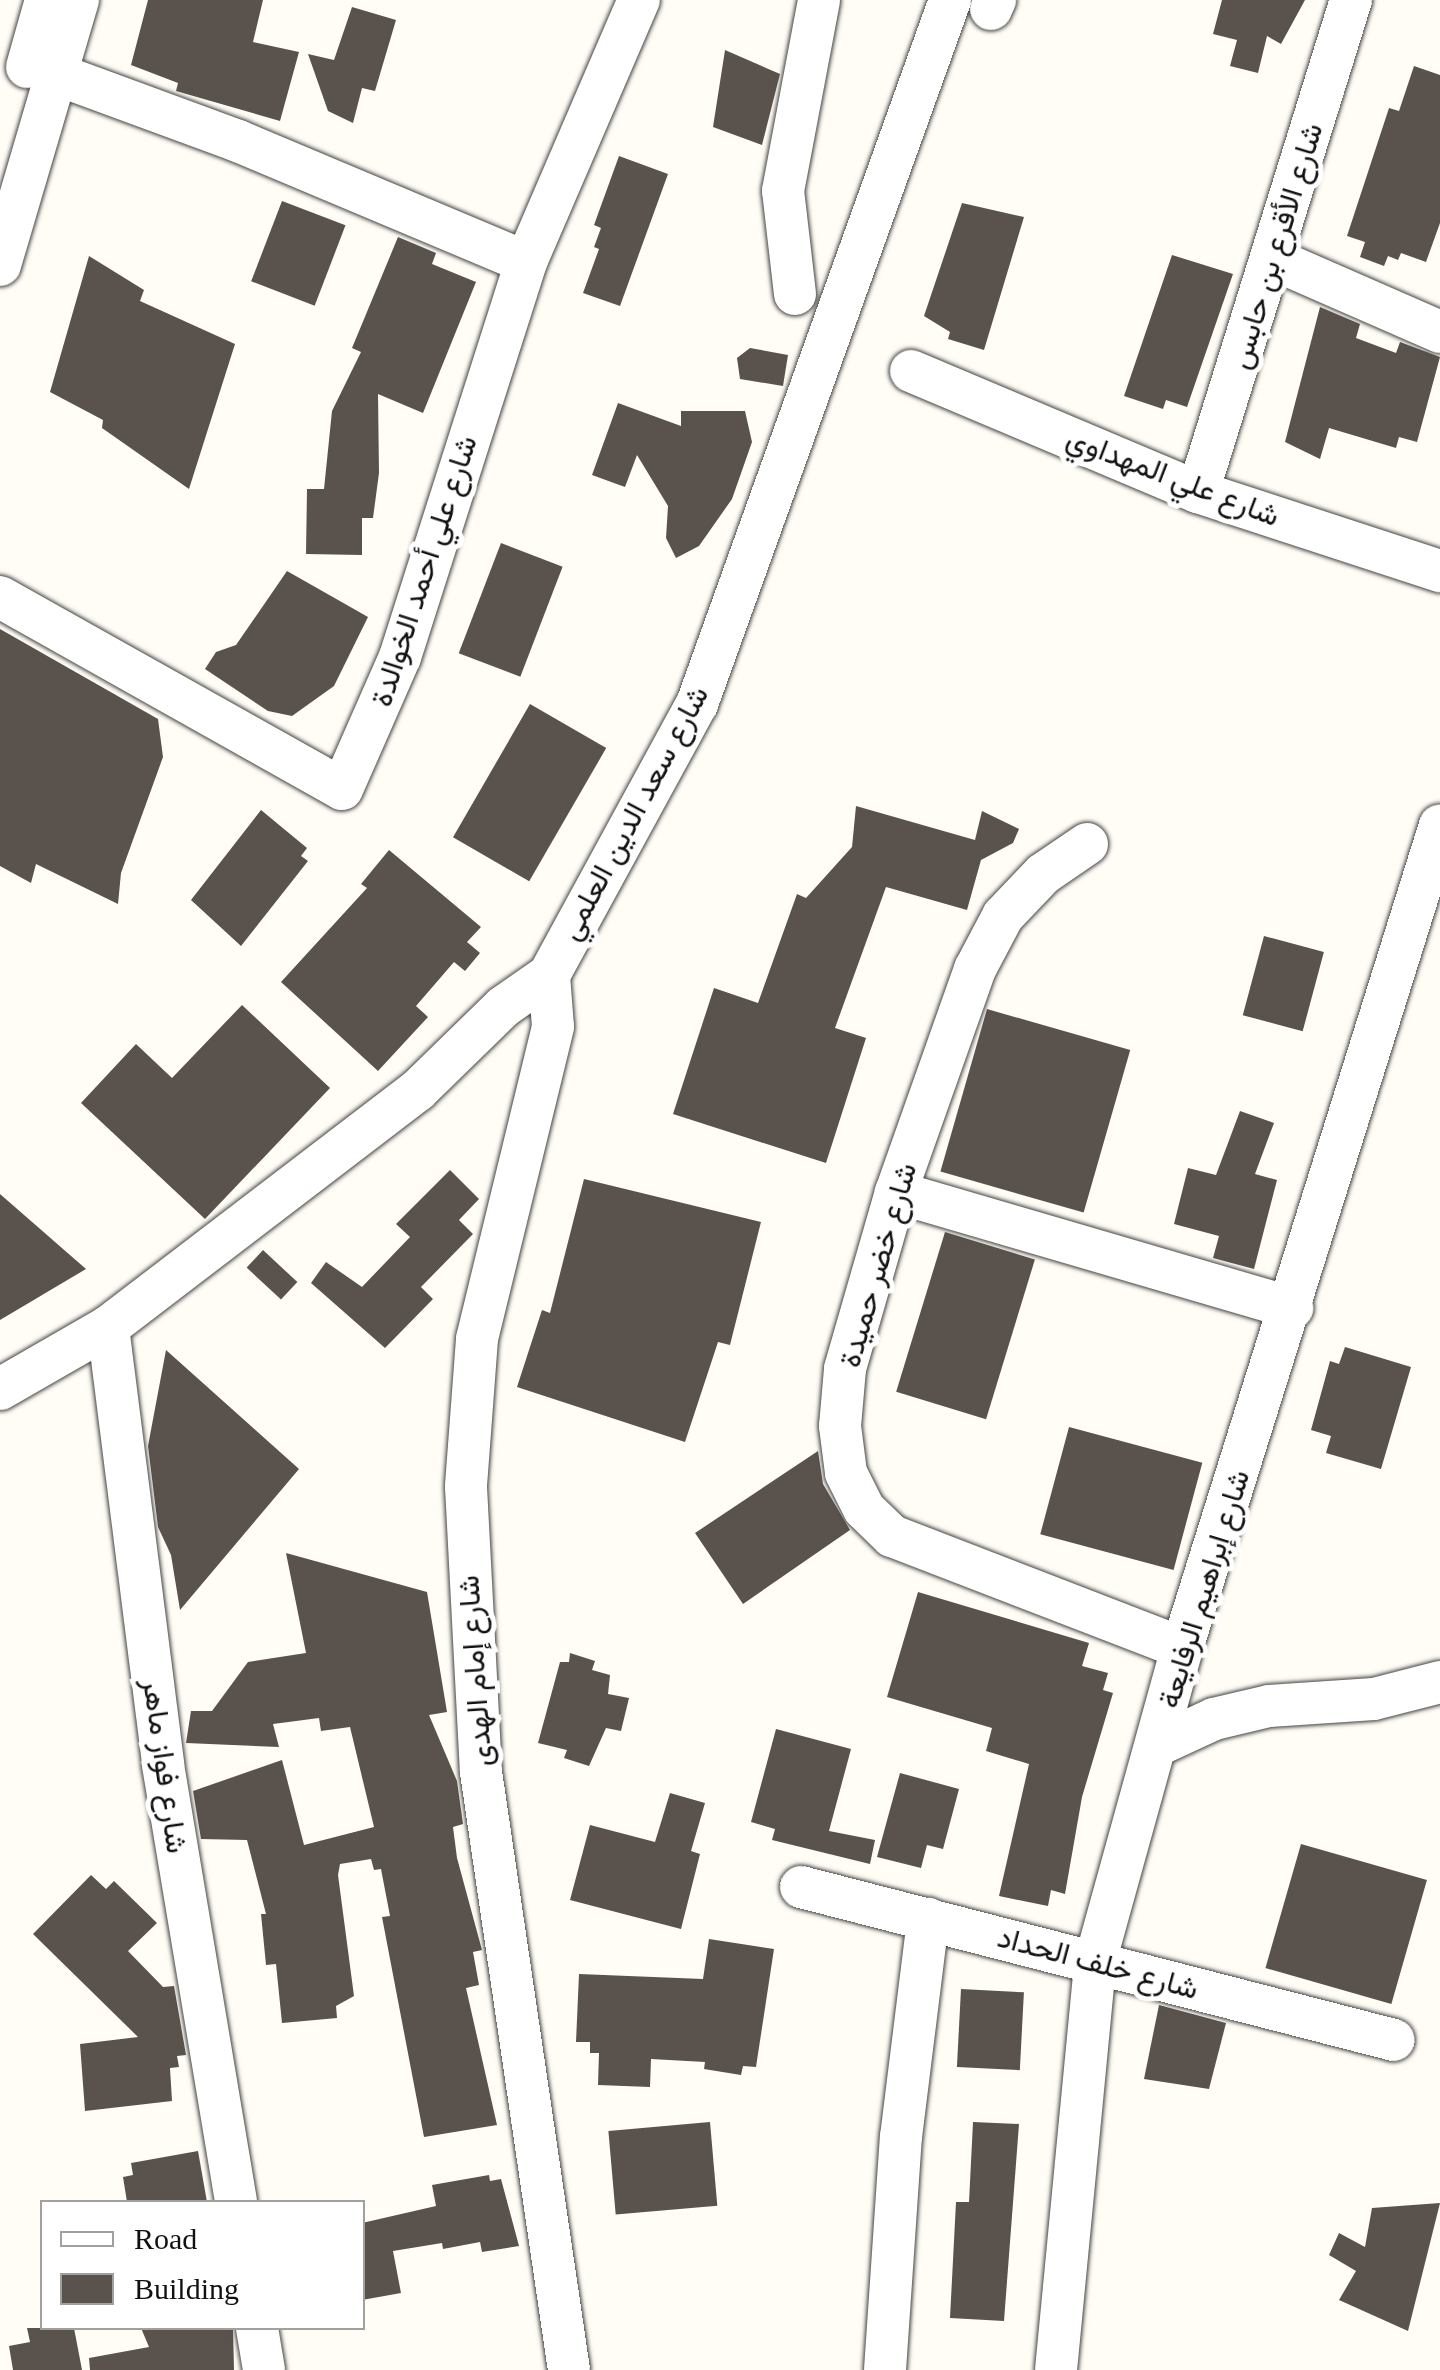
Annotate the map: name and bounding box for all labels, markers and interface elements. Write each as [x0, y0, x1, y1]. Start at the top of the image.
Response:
street label: شارع الأقرع بن حابس [1221, 119, 1331, 373]
street label: شارع علي المهداوي [1061, 420, 1285, 534]
street label: شارع علي أحمد الخوالدة [363, 431, 485, 711]
street label: شارع سعد الدين العلمي [552, 680, 716, 946]
street label: شارع خضر حميدة [832, 1159, 924, 1371]
street label: شارع إبراهيم الرفايعة [1151, 1466, 1257, 1712]
street label: شارع إمام الهدى [450, 1574, 500, 1768]
street label: شارع فواز ماهر [135, 1676, 195, 1856]
street label: شارع خلف الحداد [994, 1919, 1202, 2007]
legend [40, 2200, 365, 2330]
text: Road [134, 2222, 197, 2255]
text: Building [134, 2272, 239, 2305]

